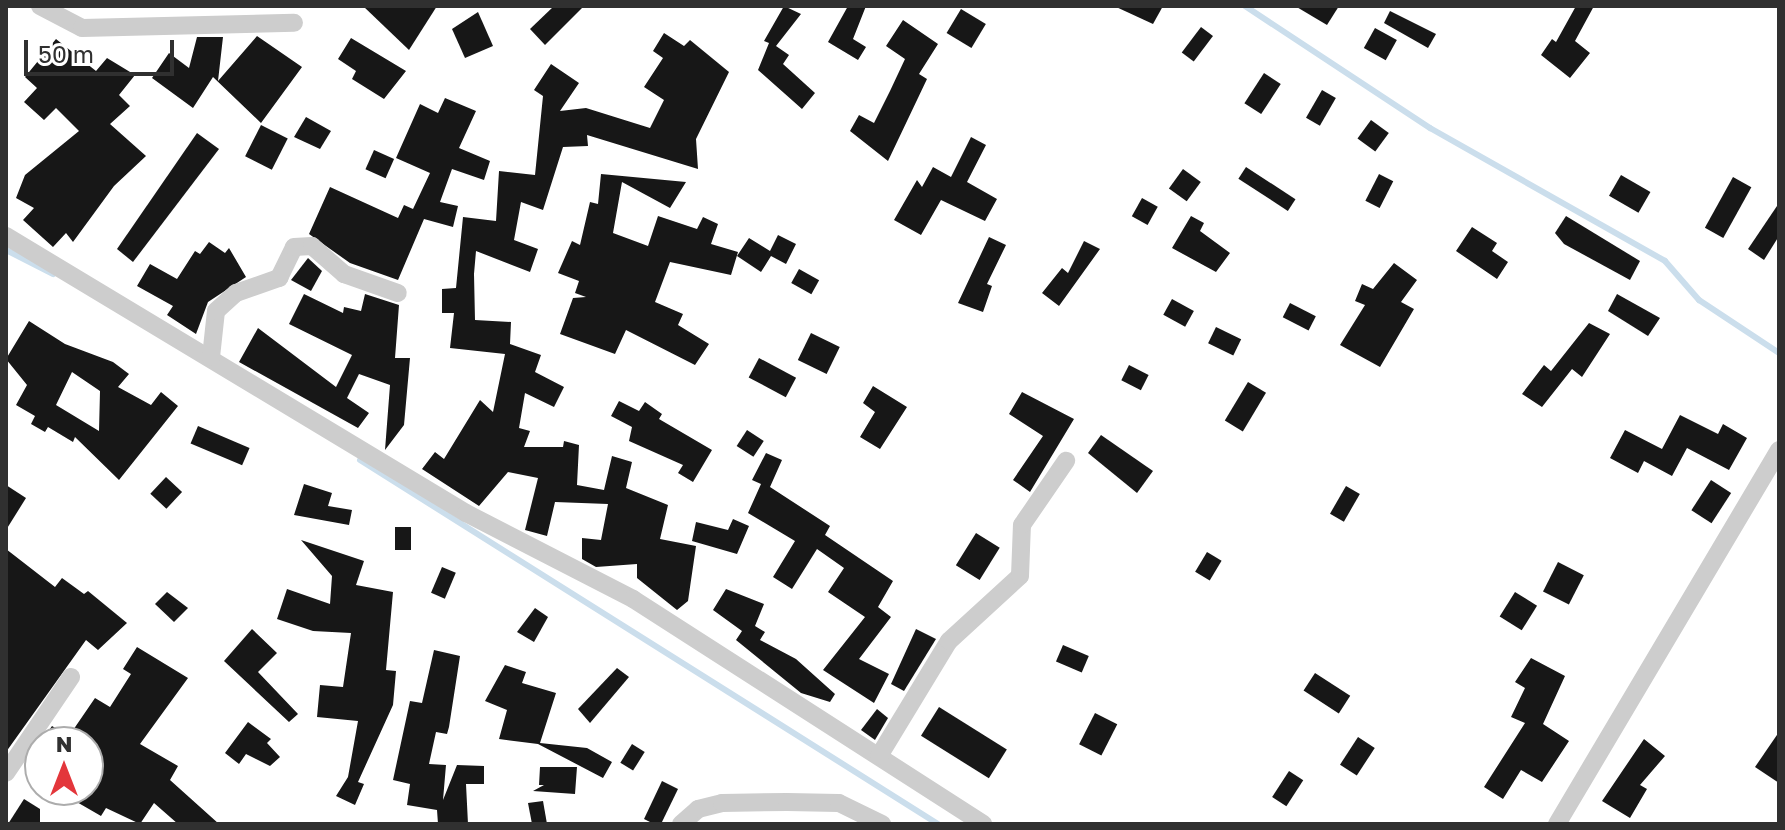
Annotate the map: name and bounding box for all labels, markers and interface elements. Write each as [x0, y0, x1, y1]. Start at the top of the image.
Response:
scale bar [28, 24, 178, 74]
text: 50 m [38, 39, 94, 68]
north arrow [24, 726, 104, 806]
text: N [56, 730, 72, 757]

